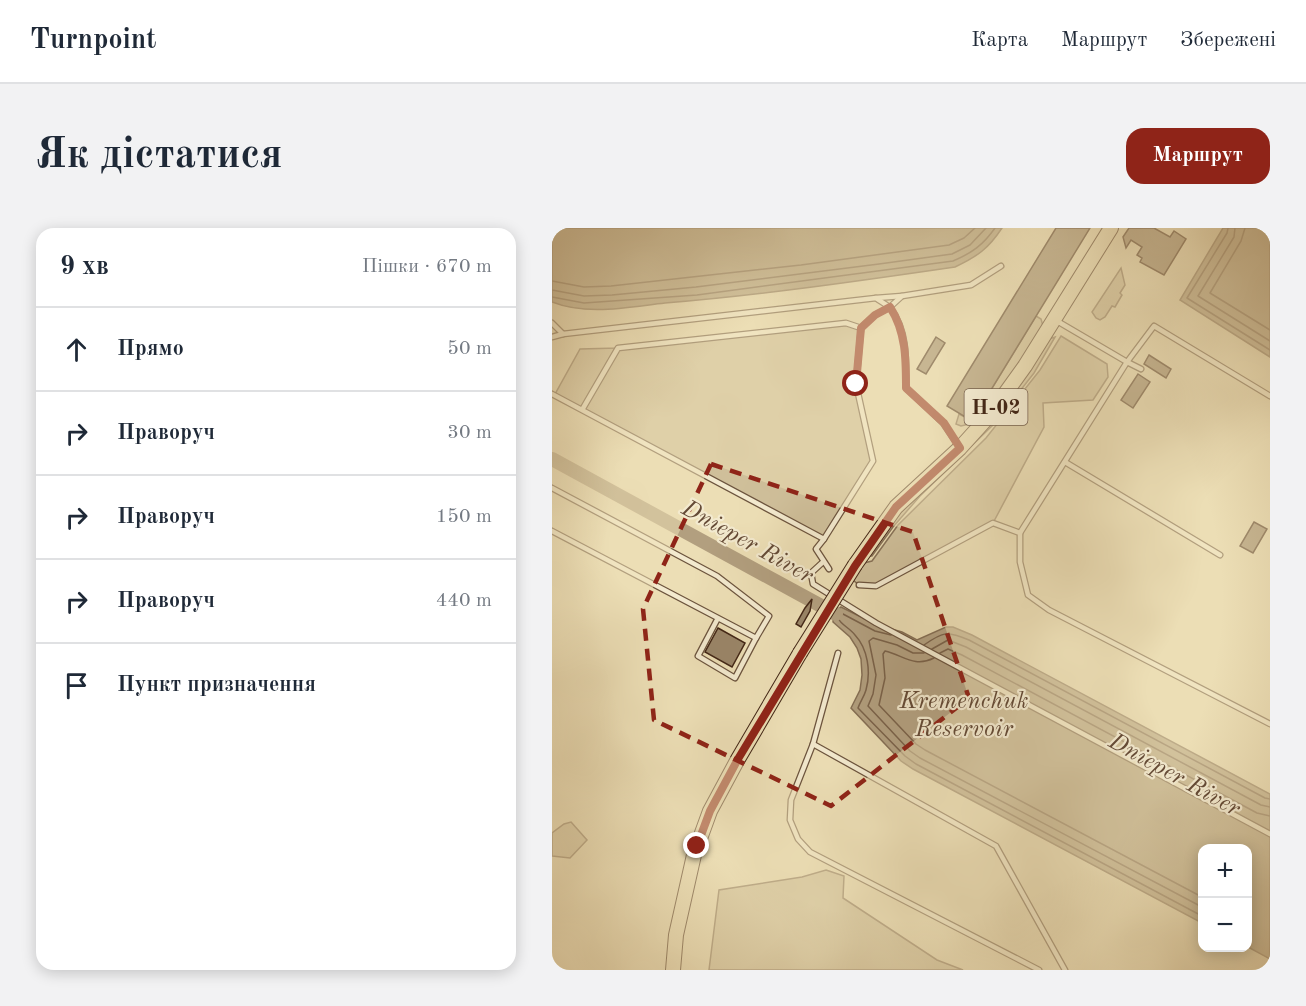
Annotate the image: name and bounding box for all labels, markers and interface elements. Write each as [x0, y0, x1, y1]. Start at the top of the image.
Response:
text: Turnpoint [30, 27, 157, 55]
text: Карта [971, 30, 1028, 51]
text: Маршрут [1061, 30, 1147, 51]
text: Збережені [1180, 30, 1276, 51]
button: Маршрут [1126, 128, 1270, 184]
text: Як дістатися [36, 135, 283, 177]
text: 9 хв [60, 254, 109, 280]
text: Пішки · 670 m [362, 257, 492, 277]
icon: ahead [60, 333, 93, 366]
text: Прямо [117, 338, 184, 360]
text: 50 m [447, 339, 492, 359]
route start [842, 370, 868, 396]
road number: Н-02 [964, 389, 1028, 425]
icon: right [60, 417, 93, 450]
text: Праворуч [117, 422, 215, 444]
text: 30 m [447, 423, 492, 443]
water label: Dnieper River [676, 496, 817, 589]
icon: right [60, 501, 93, 534]
text: Праворуч [117, 506, 215, 528]
text: 150 m [436, 507, 492, 527]
icon: right [60, 585, 93, 618]
text: Праворуч [117, 590, 215, 612]
text: 440 m [436, 591, 492, 611]
icon: arrive [60, 669, 93, 702]
text: Пункт призначення [117, 674, 316, 696]
water label: Kremenchuk Reservoir [898, 690, 1029, 742]
water label: Dnieper River [1103, 729, 1244, 822]
route end [683, 832, 709, 858]
map controls [1198, 844, 1252, 952]
button: + [1198, 844, 1252, 898]
button: − [1198, 898, 1252, 952]

